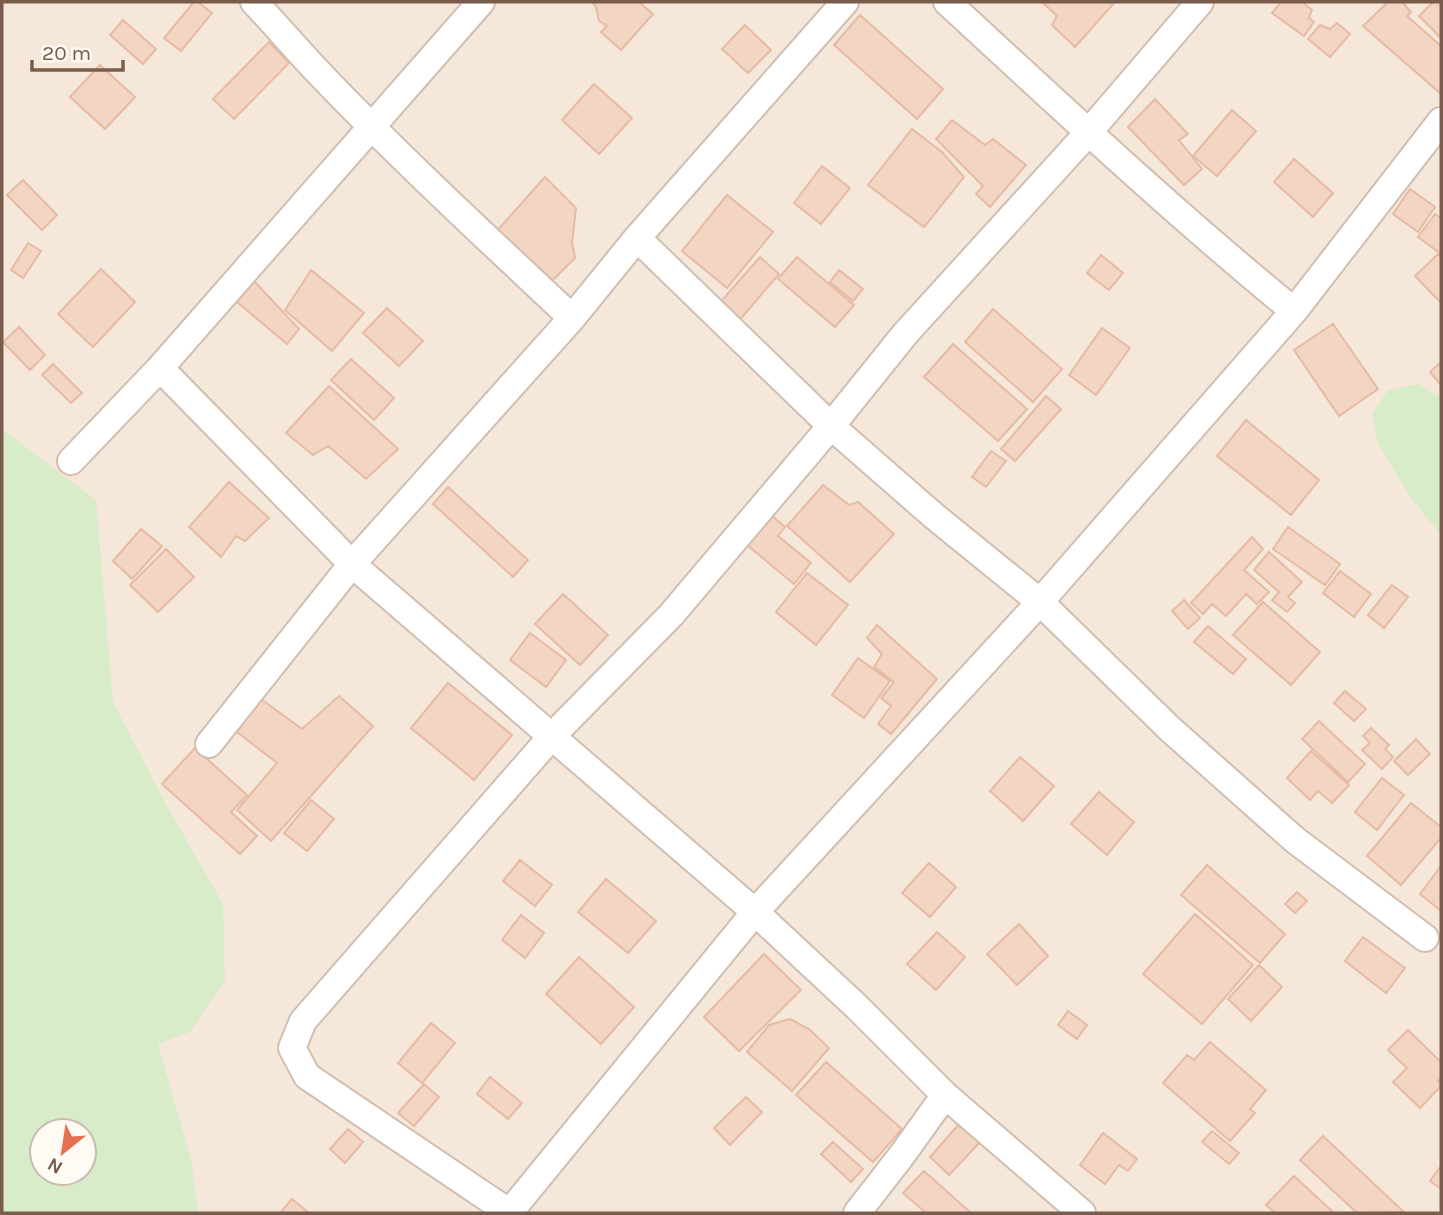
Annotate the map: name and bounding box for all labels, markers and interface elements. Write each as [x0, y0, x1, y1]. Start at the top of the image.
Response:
scale bar [32, 28, 122, 72]
text: 20 m [42, 41, 91, 65]
north arrow [28, 1117, 98, 1187]
text: N [44, 1153, 66, 1179]

